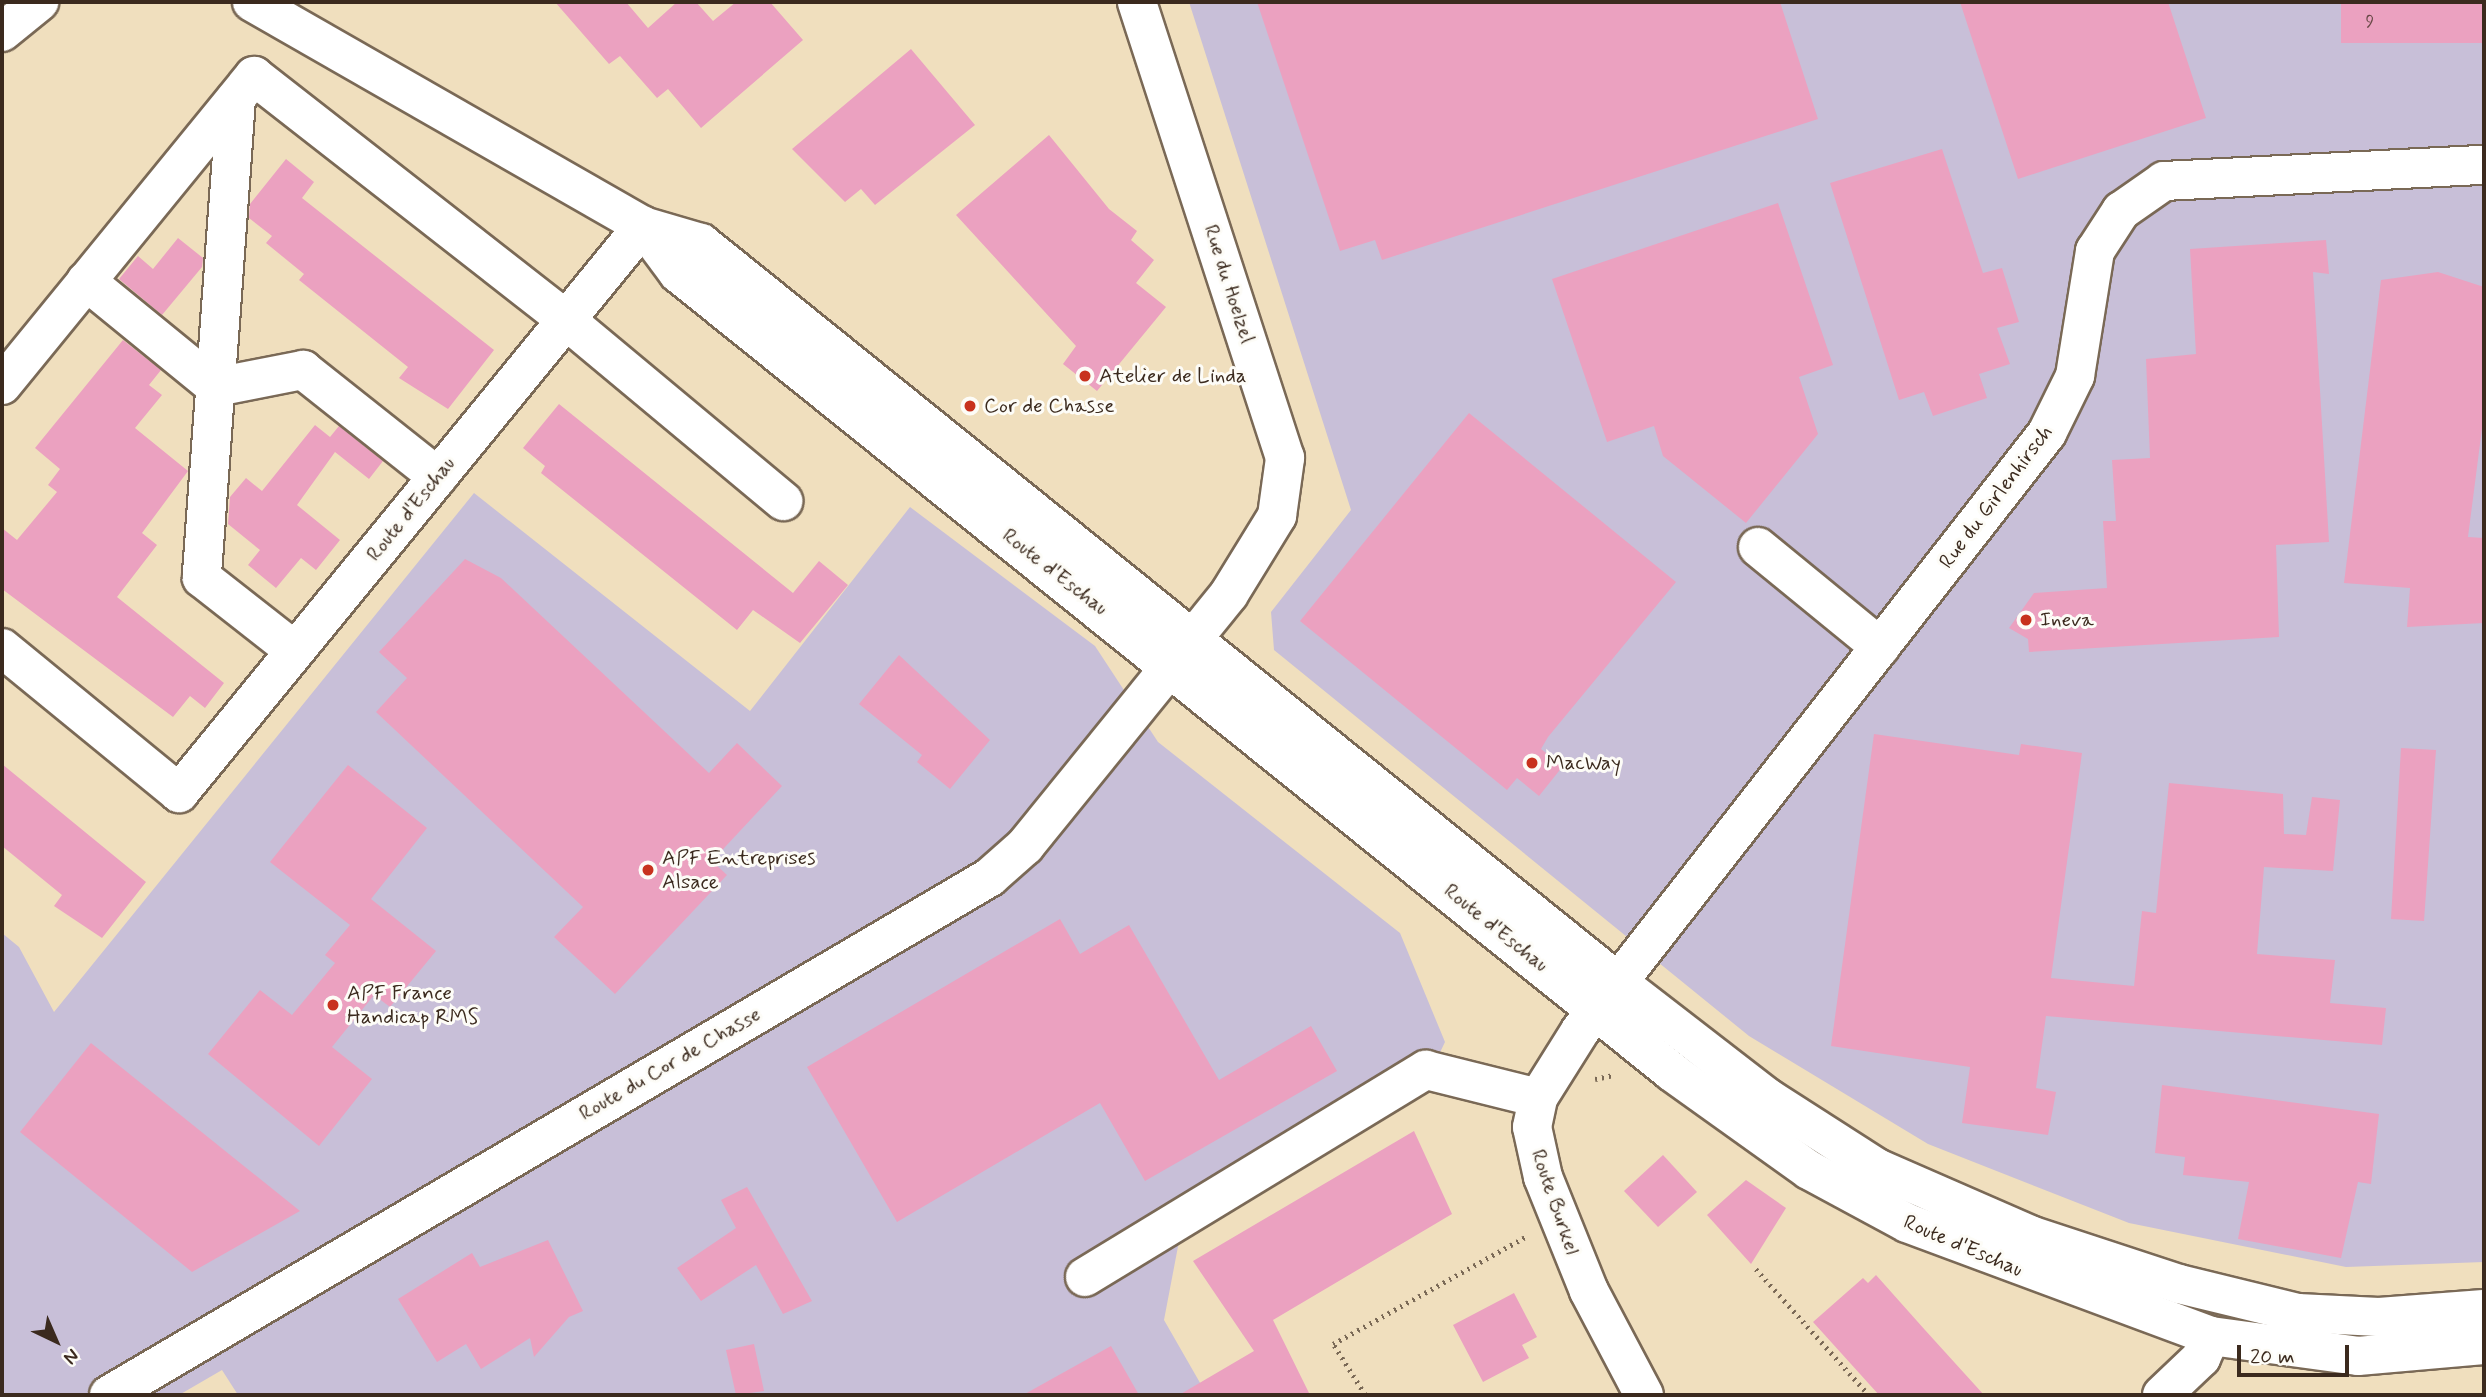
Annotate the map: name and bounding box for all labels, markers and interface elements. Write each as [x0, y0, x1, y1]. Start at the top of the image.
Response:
house number: 9 [2366, 11, 2374, 33]
street label: Rue du Hoelzel [1198, 221, 1260, 347]
place label: Atelier de Linda [1099, 363, 1248, 389]
marker: Atelier de Linda [1077, 368, 1093, 384]
place label: Cor de Chasse [984, 393, 1112, 419]
marker: Cor de Chasse [962, 398, 978, 414]
street label: Rue du Girlenhirsch [1935, 422, 2057, 572]
street label: Route d'Eschau [362, 452, 460, 566]
street label: Route d'Eschau [998, 523, 1112, 621]
place label: Ineva [2040, 607, 2094, 633]
marker: Ineva [2018, 612, 2034, 628]
place label: MacWay [1546, 750, 1621, 776]
marker: MacWay [1524, 755, 1540, 771]
place label: APF Entreprises Alsace [662, 845, 806, 895]
marker: APF Entreprises Alsace [640, 862, 656, 878]
street label: Route d'Eschau [1439, 879, 1553, 977]
place label: APF France Handicap RMS [347, 980, 479, 1030]
marker: APF France Handicap RMS [325, 997, 341, 1013]
street label: Route du Cor de Chasse [575, 1002, 765, 1126]
street label: Route Burkel [1525, 1147, 1585, 1257]
street label: Route d'Eschau [1900, 1210, 2026, 1282]
north arrow [21, 1306, 91, 1376]
scale bar [2241, 1330, 2353, 1374]
text: N [58, 1343, 84, 1370]
text: 20 m [2250, 1343, 2295, 1371]

